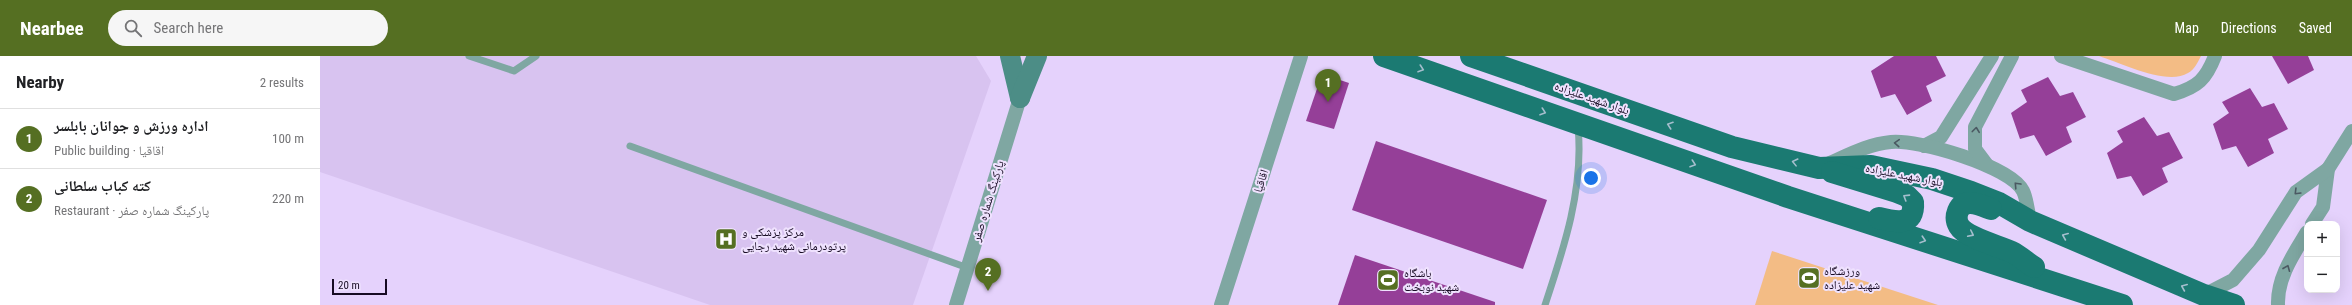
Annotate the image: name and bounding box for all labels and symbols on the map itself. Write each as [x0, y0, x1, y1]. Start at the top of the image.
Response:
one-way arrow [1417, 64, 1424, 73]
pin: 1 [1315, 69, 1341, 102]
street label: بلوار شهید علیزاده [1553, 79, 1631, 118]
one-way arrow [1540, 108, 1547, 116]
one-way arrow [1667, 121, 1674, 130]
one-way arrow [1971, 127, 1980, 134]
one-way arrow [1894, 138, 1900, 147]
street label: پارکینگ شماره صفر [969, 158, 1007, 244]
one-way arrow [1792, 158, 1799, 167]
one-way arrow [1689, 159, 1696, 168]
street label: بلوار شهید علیزاده [1864, 161, 1944, 190]
street label: اقاقیا [1251, 168, 1271, 194]
your location [1581, 168, 1601, 188]
one-way arrow [2015, 182, 2022, 190]
one-way arrow [2294, 187, 2302, 195]
one-way arrow [1903, 195, 1910, 202]
place label: مرکز پزشکی و پرتودرمانی شهید رجایی [742, 225, 846, 253]
hospital icon: مرکز پزشکی و پرتودرمانی شهید رجایی [713, 226, 739, 252]
one-way arrow [1966, 229, 1974, 237]
one-way arrow [2062, 232, 2069, 240]
one-way arrow [1919, 235, 1926, 244]
pin: 2 [975, 258, 1001, 291]
place label: ورزشگاه شهید علیزاده [1824, 264, 1880, 292]
one-way arrow [2282, 264, 2290, 271]
sports icon: ورزشگاه شهید علیزاده [1796, 265, 1822, 291]
place label: باشگاه شهید نوبخت [1404, 266, 1459, 294]
sports icon: باشگاه شهید نوبخت [1375, 267, 1401, 293]
scale bar [332, 277, 387, 296]
one-way arrow [2181, 284, 2189, 292]

